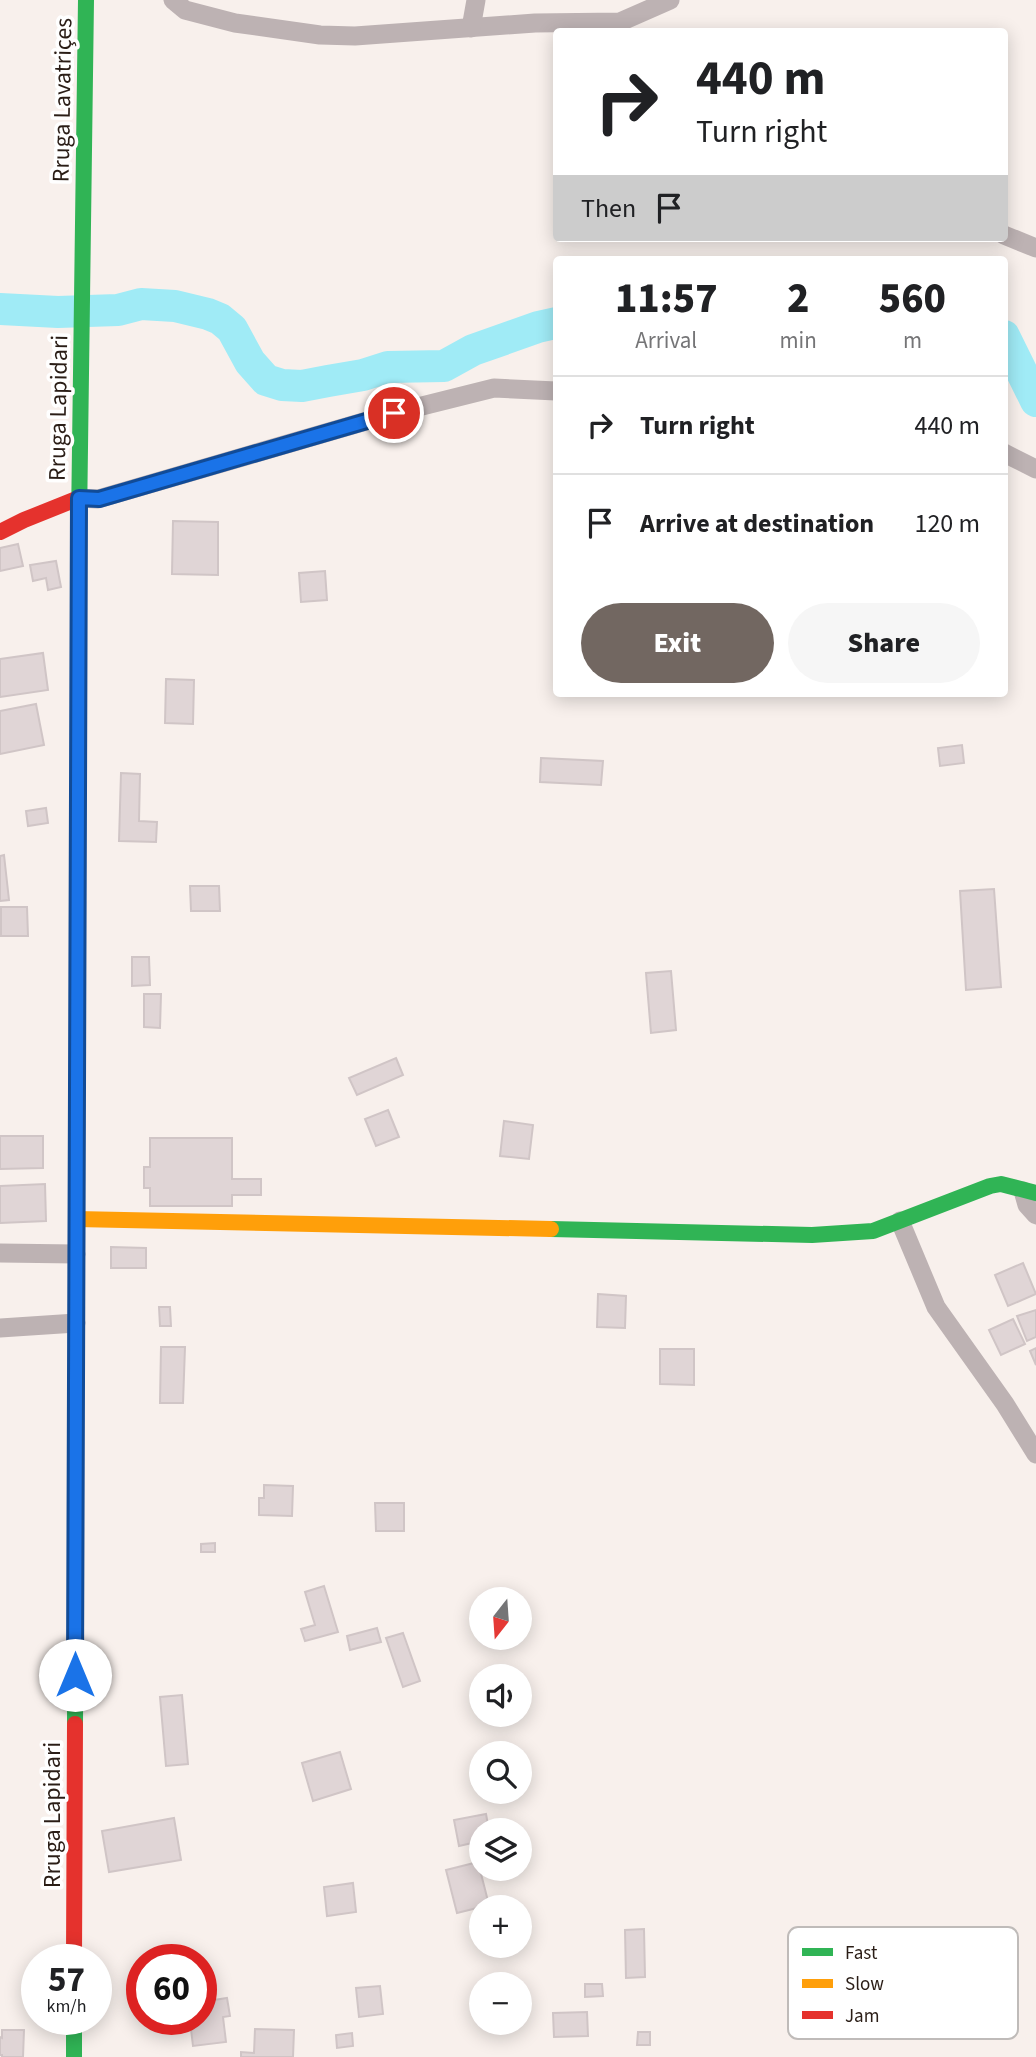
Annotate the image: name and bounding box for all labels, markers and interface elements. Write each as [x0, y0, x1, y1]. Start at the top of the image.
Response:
street label: Rruga Lavatriçes [44, 17, 81, 183]
text: 440 m [696, 44, 825, 114]
icon: right [581, 56, 672, 147]
text: Turn right [696, 109, 827, 155]
icon: arrive [650, 189, 688, 227]
text: Then [581, 190, 636, 227]
text: 11:57 [615, 269, 718, 329]
text: 2 [787, 269, 809, 329]
text: 560 [879, 269, 946, 329]
text: Arrival [635, 324, 697, 357]
text: min [780, 324, 817, 357]
text: m [903, 324, 922, 357]
street label: Rruga Lapidari [40, 335, 77, 481]
pin [364, 383, 424, 443]
icon: arrive [375, 394, 413, 432]
icon: right [581, 406, 619, 444]
text: Turn right [640, 407, 755, 444]
text: 440 m [914, 407, 980, 444]
icon: arrive [581, 504, 619, 542]
text: Arrive at destination [640, 505, 874, 542]
text: 120 m [914, 505, 980, 542]
button: Exit [581, 603, 774, 683]
button: Share [788, 603, 980, 683]
north arrow [469, 1587, 532, 1650]
map controls [469, 1587, 532, 2035]
position arrow [38, 1638, 112, 1712]
button: sound [469, 1664, 532, 1727]
button: search [469, 1741, 532, 1804]
street label: Rruga Lapidari [35, 1742, 70, 1888]
button: layers [469, 1818, 532, 1881]
button: + [469, 1895, 532, 1958]
legend [788, 1927, 1018, 2039]
text: Fast [845, 1940, 878, 1967]
speed limit sign: 60 [126, 1944, 217, 2035]
text: 57 [48, 1955, 85, 2005]
text: Slow [845, 1971, 884, 1998]
button: − [469, 1972, 532, 2035]
text: km/h [47, 1994, 86, 2019]
text: Jam [845, 2003, 879, 2030]

